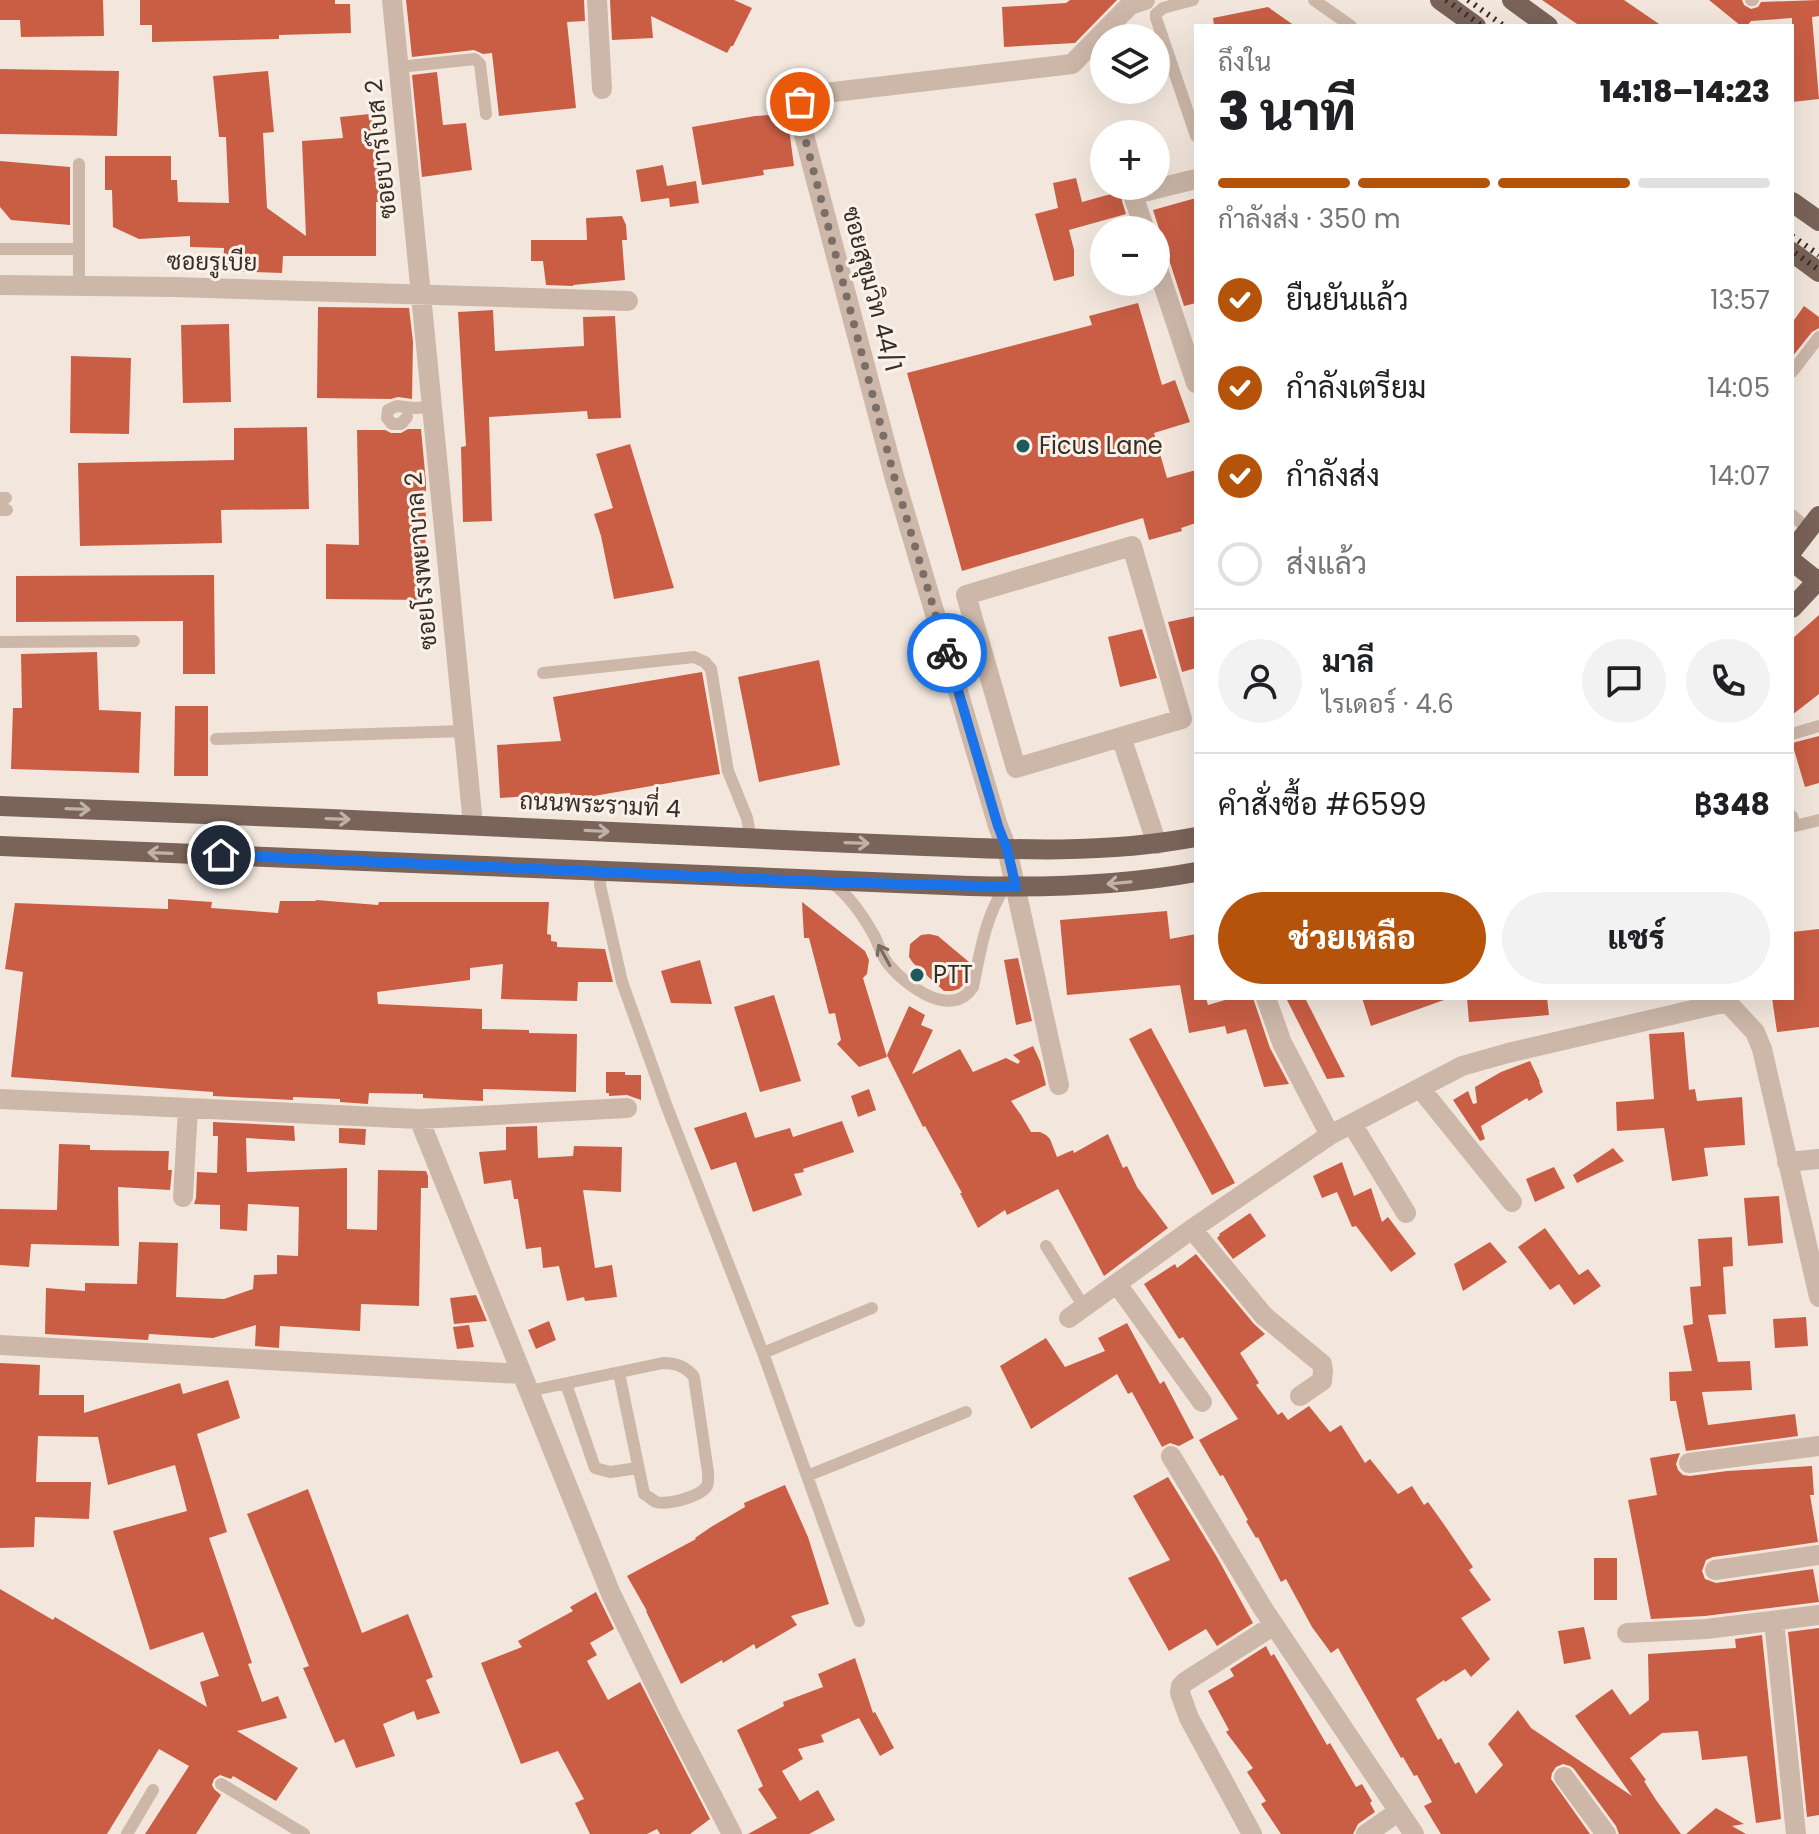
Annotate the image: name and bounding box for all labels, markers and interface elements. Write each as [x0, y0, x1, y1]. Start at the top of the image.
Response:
map controls [1090, 24, 1170, 296]
button: layers [1090, 24, 1170, 104]
text: ถึงใน [1218, 44, 1271, 80]
pin [766, 68, 834, 136]
text: 14:18–14:23 [1600, 70, 1770, 113]
text: 3 นาที [1218, 75, 1356, 148]
street label: ซอยบาร์โบส 2 [357, 78, 404, 220]
icon: bag [778, 80, 822, 124]
button: + [1090, 120, 1170, 200]
text: กำลังส่ง · 350 m [1218, 201, 1400, 237]
street label: ซอยสุขุมวิท 44/1 [835, 203, 910, 375]
button: − [1090, 216, 1170, 296]
street label: ซอยรูเบีย [166, 244, 258, 280]
icon: check [1218, 278, 1262, 322]
text: ยืนยันแล้ว [1286, 278, 1409, 321]
text: 13:57 [1710, 282, 1770, 318]
icon: check [1218, 366, 1262, 410]
text: กำลังเตรียม [1286, 366, 1426, 409]
text: 14:05 [1707, 370, 1770, 406]
place label: Ficus Lane [1039, 429, 1163, 462]
marker: Ficus Lane [1014, 437, 1032, 455]
icon: check [1218, 454, 1262, 498]
text: กำลังส่ง [1286, 454, 1380, 497]
text: 14:07 [1709, 458, 1770, 494]
street label: ซอยโรงพยาบาล 2 [396, 471, 445, 651]
text: ส่งแล้ว [1286, 542, 1367, 585]
courier [907, 613, 987, 693]
icon: bike [925, 631, 969, 675]
button: person [1218, 639, 1302, 723]
button: chat [1582, 639, 1666, 723]
button: phone [1686, 639, 1770, 723]
text: มาลี [1322, 640, 1374, 683]
text: ไรเดอร์ · 4.6 [1322, 686, 1454, 722]
street label: ถนนพระรามที่ 4 [519, 780, 682, 825]
text: คำสั่งซื้อ #6599 [1218, 783, 1427, 826]
text: ฿348 [1694, 783, 1770, 826]
one-way arrow [64, 802, 91, 817]
one-way arrow [324, 811, 351, 826]
pin [187, 821, 255, 889]
one-way arrow [584, 823, 610, 838]
icon: home [199, 833, 243, 877]
one-way arrow [843, 836, 870, 851]
one-way arrow [147, 845, 174, 860]
one-way arrow [1106, 876, 1133, 891]
button: ช่วยเหลือ [1218, 892, 1486, 984]
button: แชร์ [1502, 892, 1770, 984]
one-way arrow [876, 944, 892, 967]
place label: PTT [933, 958, 973, 991]
marker: PTT [908, 966, 926, 984]

